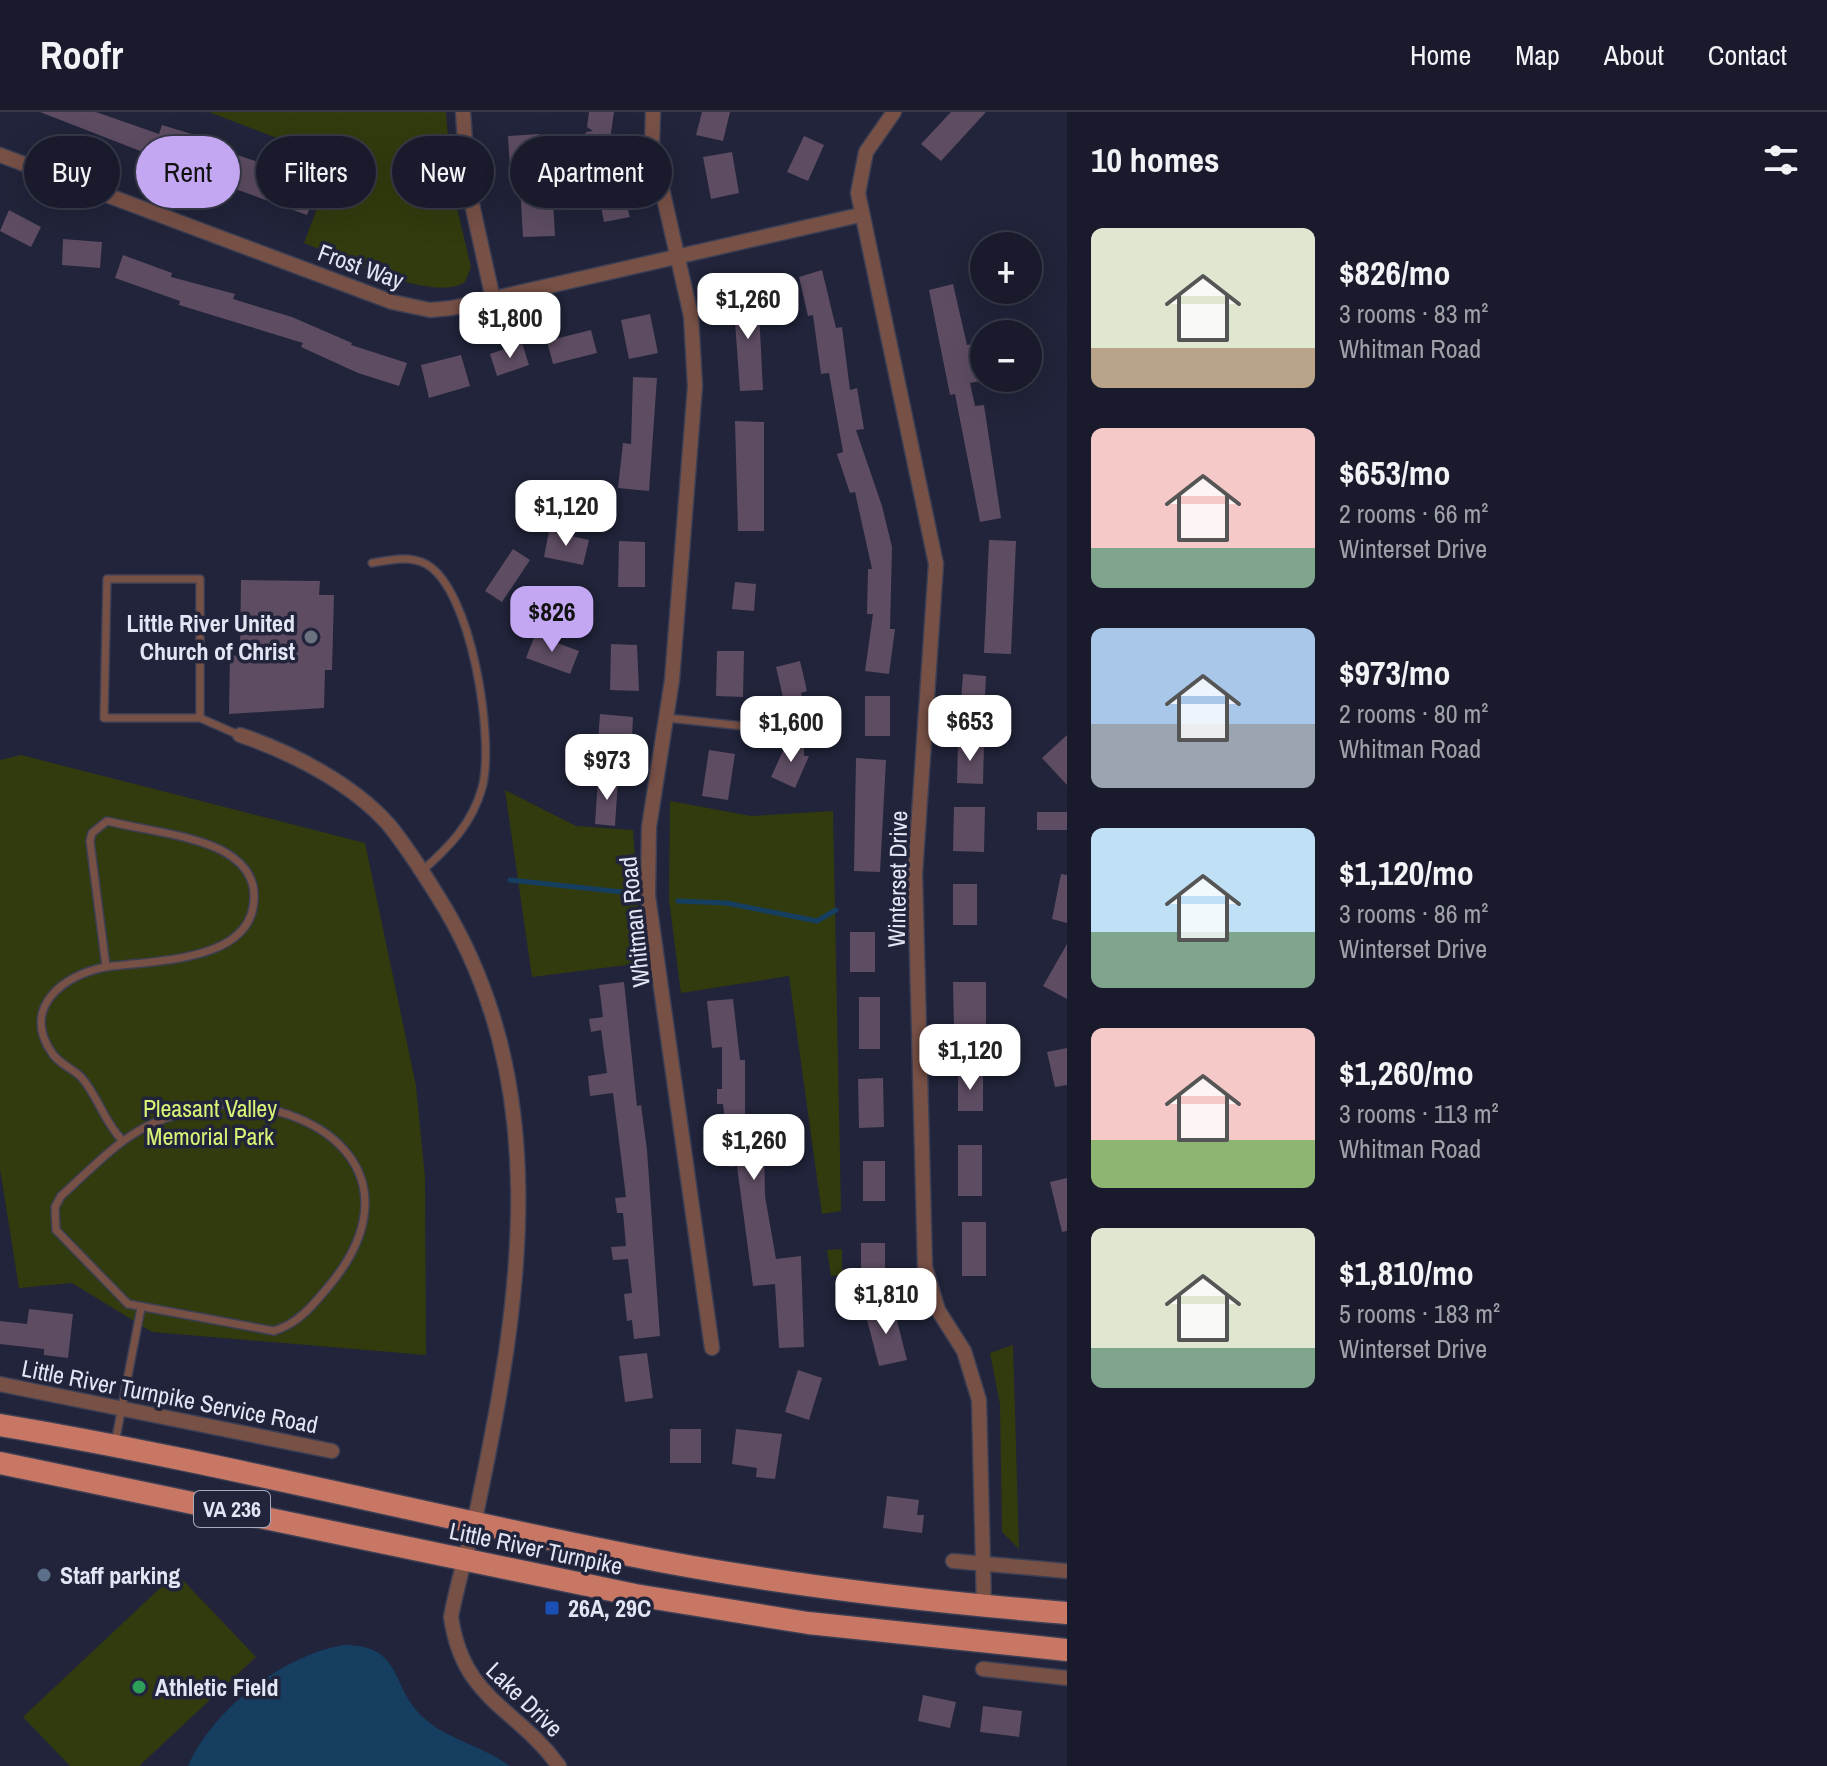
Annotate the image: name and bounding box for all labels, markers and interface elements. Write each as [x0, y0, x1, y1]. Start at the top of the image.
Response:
text: Roofr [40, 30, 123, 81]
text: Home [1410, 36, 1471, 74]
text: Map [1515, 36, 1560, 74]
text: About [1604, 36, 1664, 74]
text: Contact [1708, 36, 1787, 74]
chip: Buy [24, 136, 120, 208]
chip: Rent [136, 136, 240, 208]
chip: Filters [256, 136, 376, 208]
chip: New [392, 136, 494, 208]
chip: Apartment [510, 136, 672, 208]
text: 10 homes [1091, 137, 1220, 183]
icon: filters [1759, 138, 1803, 182]
map controls [970, 232, 1042, 392]
button: + [970, 232, 1042, 304]
street label: Frost Way [314, 236, 408, 296]
text: $826/mo [1339, 250, 1451, 296]
icon: home [1155, 260, 1251, 356]
pin: $1,260 [683, 273, 813, 341]
text: $1,260 [715, 281, 781, 316]
pin: $1,800 [445, 292, 575, 360]
text: 3 rooms · 83 m² [1339, 296, 1488, 331]
text: $1,800 [477, 300, 543, 335]
button: − [970, 320, 1042, 392]
text: Whitman Road [1339, 331, 1481, 366]
text: $653/mo [1339, 450, 1451, 496]
icon: home [1155, 460, 1251, 556]
pin: $1,120 [501, 480, 631, 548]
text: $1,120 [533, 488, 599, 523]
text: 2 rooms · 66 m² [1339, 496, 1488, 531]
text: Winterset Drive [1339, 531, 1487, 566]
pin: $826 [505, 586, 599, 654]
text: $826 [528, 594, 576, 629]
place label: Little River United Church of Christ [127, 607, 295, 667]
marker: Little River United Church of Christ [302, 628, 320, 646]
text: $973/mo [1339, 650, 1451, 696]
icon: home [1155, 660, 1251, 756]
pin: $653 [923, 695, 1017, 763]
pin: $1,600 [726, 696, 856, 764]
text: 2 rooms · 80 m² [1339, 696, 1488, 731]
text: $653 [946, 703, 994, 738]
text: $1,600 [758, 704, 824, 739]
text: Whitman Road [1339, 731, 1481, 766]
pin: $973 [560, 734, 654, 802]
text: $973 [583, 742, 631, 777]
street label: Winterset Drive [880, 810, 914, 948]
text: $1,120/mo [1339, 850, 1474, 896]
street label: Whitman Road [611, 855, 657, 989]
icon: home [1155, 860, 1251, 956]
text: 3 rooms · 86 m² [1339, 896, 1488, 931]
text: Winterset Drive [1339, 931, 1487, 966]
pin: $1,120 [905, 1024, 1035, 1092]
text: $1,120 [937, 1032, 1003, 1067]
text: $1,260/mo [1339, 1050, 1474, 1096]
icon: home [1155, 1060, 1251, 1156]
park label: Pleasant Valley Memorial Park [143, 1092, 277, 1152]
text: 3 rooms · 113 m² [1339, 1096, 1499, 1131]
pin: $1,260 [689, 1114, 819, 1182]
text: $1,260 [721, 1122, 787, 1157]
text: Whitman Road [1339, 1131, 1481, 1166]
text: $1,810/mo [1339, 1250, 1474, 1296]
icon: home [1155, 1260, 1251, 1356]
pin: $1,810 [821, 1268, 951, 1336]
text: $1,810 [853, 1276, 919, 1311]
text: 5 rooms · 183 m² [1339, 1296, 1500, 1331]
text: Winterset Drive [1339, 1331, 1487, 1366]
street label: Little River Turnpike Service Road [19, 1352, 321, 1440]
road number: VA 236 [194, 1491, 270, 1527]
street label: Little River Turnpike [446, 1514, 626, 1582]
place label: Staff parking [60, 1559, 180, 1591]
marker: Staff parking [35, 1566, 53, 1584]
place label: 26A, 29C [568, 1592, 651, 1624]
marker: 26A, 29C [543, 1599, 561, 1617]
street label: Lake Drive [480, 1654, 570, 1744]
place label: Athletic Field [155, 1671, 279, 1703]
marker: Athletic Field [130, 1678, 148, 1696]

